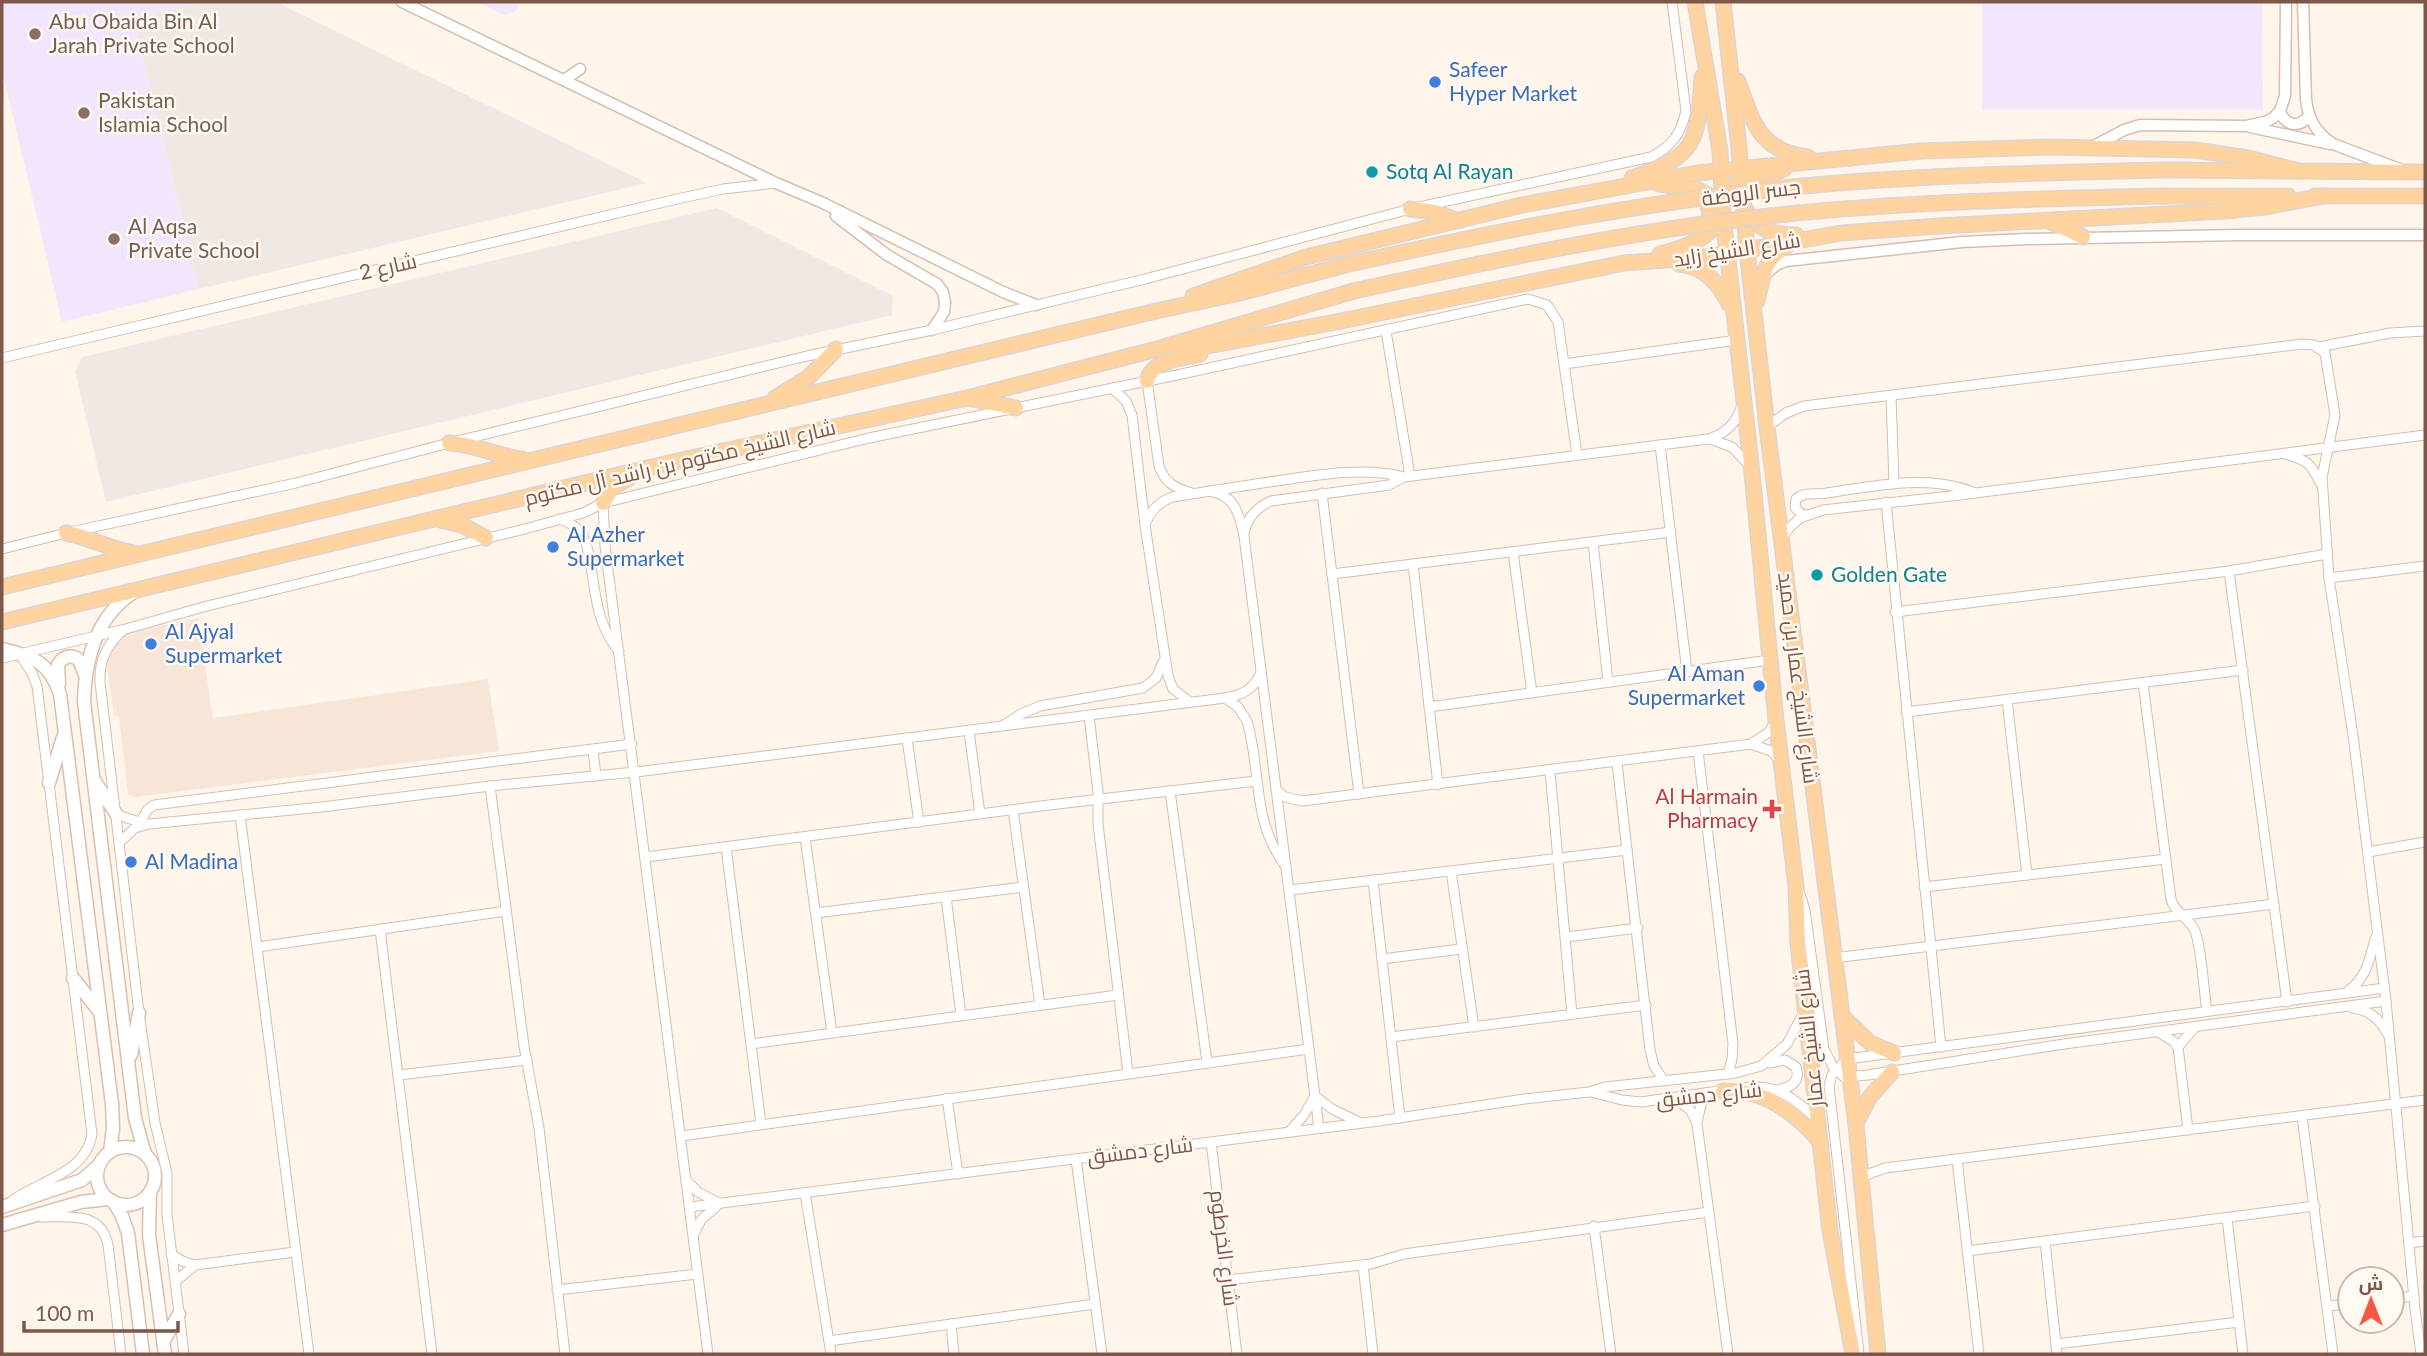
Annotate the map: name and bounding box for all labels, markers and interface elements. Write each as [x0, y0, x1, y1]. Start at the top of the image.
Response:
place label: Abu Obaida Bin Al Jarah Private School [49, 8, 235, 57]
marker: Abu Obaida Bin Al Jarah Private School [27, 26, 43, 42]
place label: Safeer Hyper Market [1449, 56, 1577, 105]
marker: Safeer Hyper Market [1427, 74, 1443, 90]
place label: Pakistan Islamia School [98, 87, 228, 136]
marker: Pakistan Islamia School [76, 105, 92, 121]
place label: Sotq Al Rayan [1386, 158, 1513, 183]
marker: Sotq Al Rayan [1364, 164, 1380, 180]
street label: جسر الروضة [1700, 173, 1802, 211]
place label: Al Aqsa Private School [128, 213, 260, 262]
street label: شارع الشيخ زايد [1671, 226, 1803, 274]
marker: Al Aqsa Private School [106, 231, 122, 247]
street label: شارع 2 [356, 247, 420, 287]
street label: شارع الشيخ مكتوم بن راشد آل مكتوم [521, 413, 839, 513]
place label: Al Azher Supermarket [567, 521, 685, 570]
marker: Al Azher Supermarket [545, 539, 561, 555]
place label: Golden Gate [1831, 561, 1947, 586]
marker: Golden Gate [1809, 567, 1825, 583]
street label: شارع الشيخ عمار بن حميد [1771, 571, 1825, 785]
place label: Al Ajyal Supermarket [165, 618, 283, 667]
marker: Al Ajyal Supermarket [143, 636, 159, 652]
place label: Al Aman Supermarket [1628, 660, 1745, 709]
marker: Al Aman Supermarket [1751, 678, 1767, 694]
place label: Al Harmain Pharmacy [1655, 783, 1758, 832]
marker: Al Harmain Pharmacy [1764, 801, 1780, 817]
place label: Al Madina [145, 848, 238, 873]
marker: Al Madina [123, 854, 139, 870]
street label: شارع الشيخ عمار [1788, 968, 1830, 1109]
street label: شارع دمشق [1655, 1076, 1763, 1114]
street label: شارع دمشق [1085, 1131, 1195, 1171]
street label: شارع الخرطوم [1203, 1188, 1245, 1308]
north arrow [2336, 1265, 2406, 1335]
text: ش [2359, 1271, 2383, 1295]
scale bar [24, 1290, 178, 1334]
text: 100 m [35, 1300, 94, 1325]

